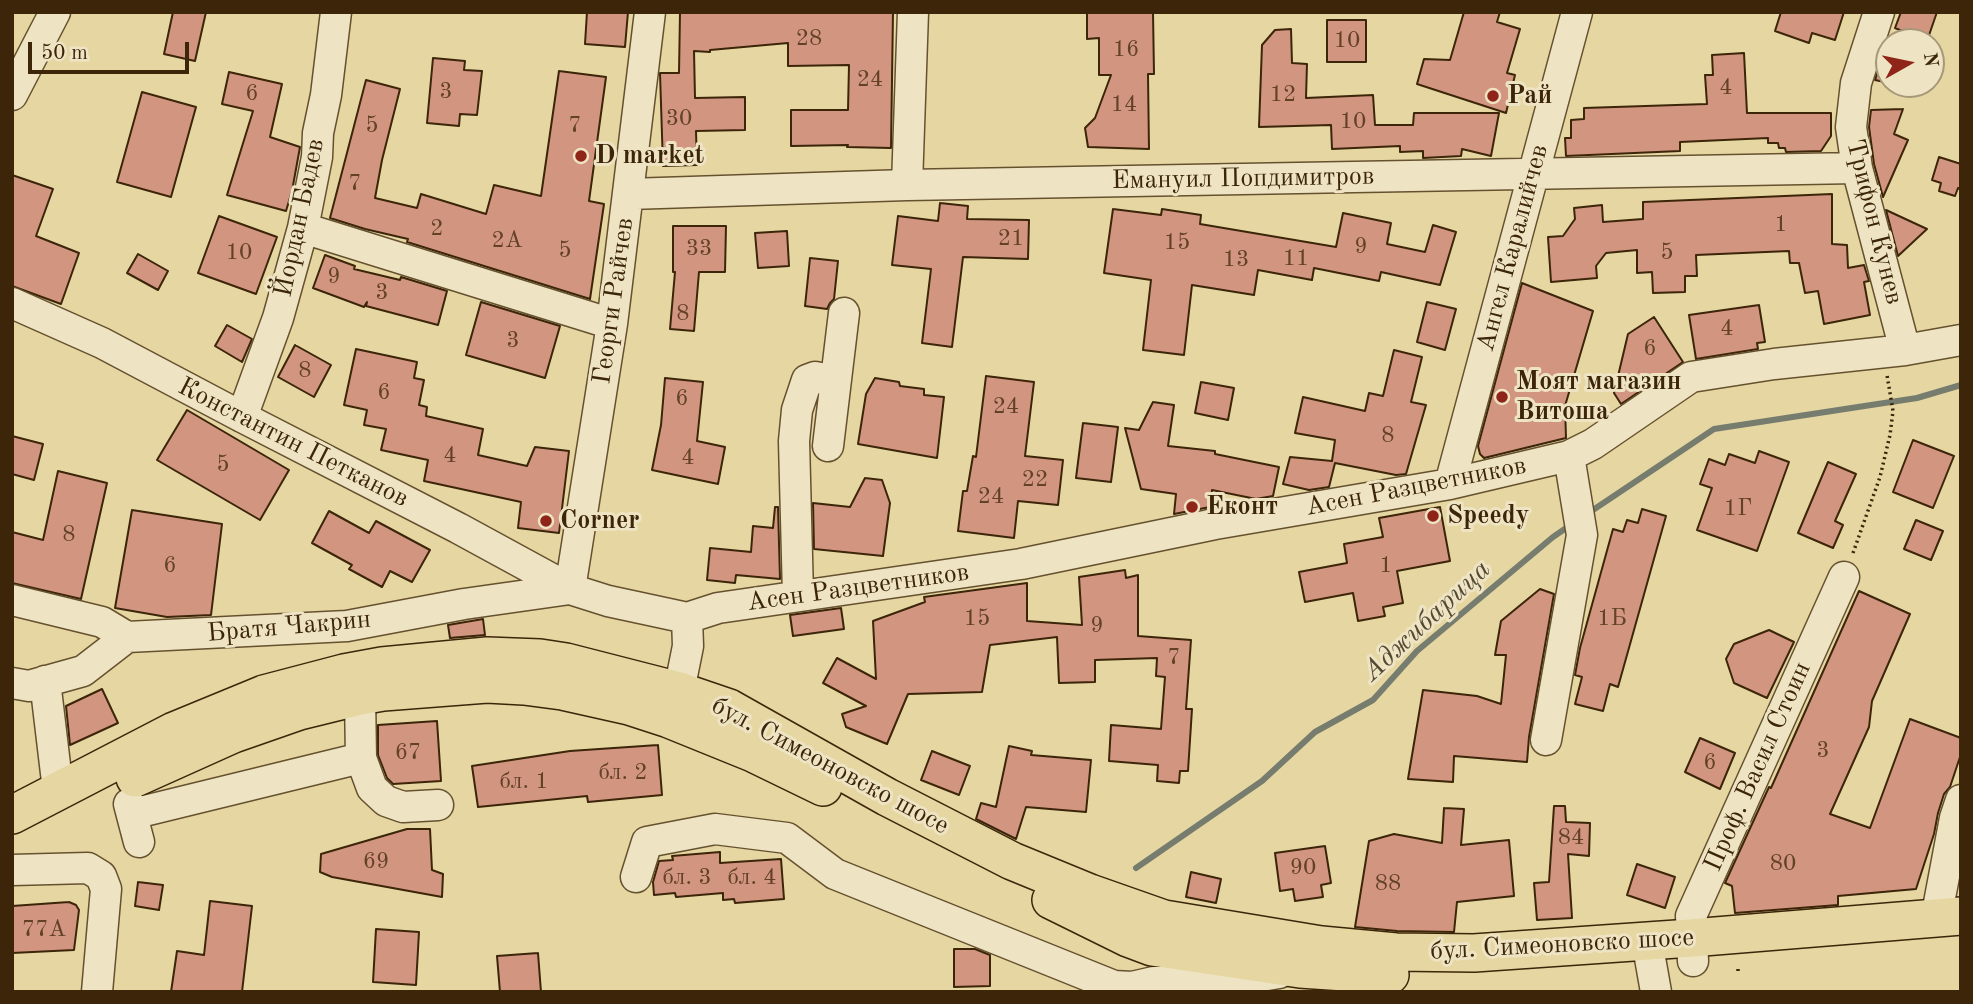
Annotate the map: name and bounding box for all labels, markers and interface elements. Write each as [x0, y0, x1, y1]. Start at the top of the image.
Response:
house number: 28 [796, 25, 822, 53]
house number: 10 [1334, 27, 1360, 55]
scale bar [32, 28, 192, 72]
north arrow [1875, 28, 1945, 98]
house number: 16 [1113, 36, 1139, 64]
text: 50 m [41, 43, 88, 64]
text: N [1919, 51, 1940, 69]
house number: 24 [857, 66, 883, 94]
house number: 4 [1719, 74, 1733, 102]
house number: 3 [439, 78, 453, 106]
house number: 6 [245, 80, 259, 108]
place label: Рай [1507, 80, 1552, 112]
house number: 12 [1270, 81, 1296, 109]
marker: Рай [1485, 88, 1501, 104]
house number: 14 [1111, 91, 1137, 119]
house number: 30 [666, 105, 692, 133]
house number: 10 [1340, 108, 1366, 136]
house number: 5 [365, 112, 379, 140]
house number: 7 [568, 112, 582, 140]
street label: Йордан Бадев [268, 136, 332, 300]
street label: Трифон Кунев [1838, 136, 1910, 308]
place label: D market [595, 140, 704, 172]
street label: Ангел Каралийчев [1470, 141, 1556, 355]
marker: D market [573, 148, 589, 164]
street label: Емануил Попдимитров [1111, 161, 1375, 197]
house number: 7 [348, 170, 362, 198]
house number: 1 [1774, 211, 1788, 239]
house number: 2 [430, 215, 444, 243]
street label: Георги Райчев [587, 216, 641, 386]
house number: 21 [998, 225, 1024, 253]
house number: 2А [492, 227, 522, 255]
house number: 15 [1164, 229, 1190, 257]
house number: 9 [1354, 233, 1368, 261]
house number: 33 [686, 235, 712, 263]
house number: 5 [558, 237, 572, 265]
house number: 10 [226, 239, 252, 267]
house number: 5 [1660, 239, 1674, 267]
house number: 11 [1283, 245, 1309, 273]
house number: 13 [1223, 246, 1249, 274]
house number: 9 [327, 263, 341, 291]
house number: 3 [375, 279, 389, 307]
house number: 8 [676, 300, 690, 328]
house number: 4 [1720, 315, 1734, 343]
house number: 3 [506, 327, 520, 355]
house number: 6 [1643, 335, 1657, 363]
house number: 8 [298, 357, 312, 385]
place label: Моят магазин Витоша [1516, 366, 1681, 428]
street label: Константин Петканов [172, 371, 414, 515]
house number: 6 [377, 379, 391, 407]
house number: 6 [675, 385, 689, 413]
marker: Моят магазин Витоша [1494, 389, 1510, 405]
house number: 24 [993, 393, 1019, 421]
house number: 8 [1381, 422, 1395, 450]
house number: 4 [443, 442, 457, 470]
house number: 4 [681, 444, 695, 472]
street label: Асен Разцветников [1303, 450, 1529, 524]
house number: 5 [216, 451, 230, 479]
house number: 22 [1022, 466, 1048, 494]
house number: 24 [978, 483, 1004, 511]
place label: Еконт [1206, 491, 1278, 523]
house number: 1Г [1724, 495, 1752, 523]
marker: Еконт [1184, 499, 1200, 515]
place label: Speedy [1447, 500, 1529, 532]
place label: Corner [560, 505, 640, 537]
marker: Speedy [1425, 508, 1441, 524]
marker: Corner [538, 513, 554, 529]
house number: 8 [62, 521, 76, 549]
house number: 6 [163, 552, 177, 580]
house number: 1 [1379, 552, 1393, 580]
water label: Аджибарица [1356, 553, 1498, 689]
street label: Асен Разцветников [745, 557, 971, 619]
street label: Братя Чакрин [206, 604, 372, 650]
house number: 15 [964, 605, 990, 633]
house number: 1Б [1597, 605, 1627, 633]
house number: 9 [1090, 612, 1104, 640]
house number: 7 [1167, 644, 1181, 672]
street label: Проф. Васил Стоин [1698, 657, 1818, 877]
street label: бул. Симеоновско шосе [706, 690, 954, 842]
house number: 3 [1816, 737, 1830, 765]
house number: 67 [395, 739, 421, 767]
house number: 6 [1703, 749, 1717, 777]
house number: бл. 2 [598, 759, 648, 787]
house number: бл. 1 [499, 768, 549, 796]
house number: 84 [1558, 824, 1584, 852]
house number: 69 [363, 848, 389, 876]
house number: 80 [1770, 850, 1796, 878]
house number: 90 [1290, 854, 1316, 882]
house number: бл. 3 [662, 864, 712, 892]
house number: бл. 4 [727, 864, 777, 892]
house number: 88 [1375, 870, 1401, 898]
house number: 77А [22, 916, 66, 944]
street label: бул. Симеоновско шосе [1429, 923, 1695, 967]

